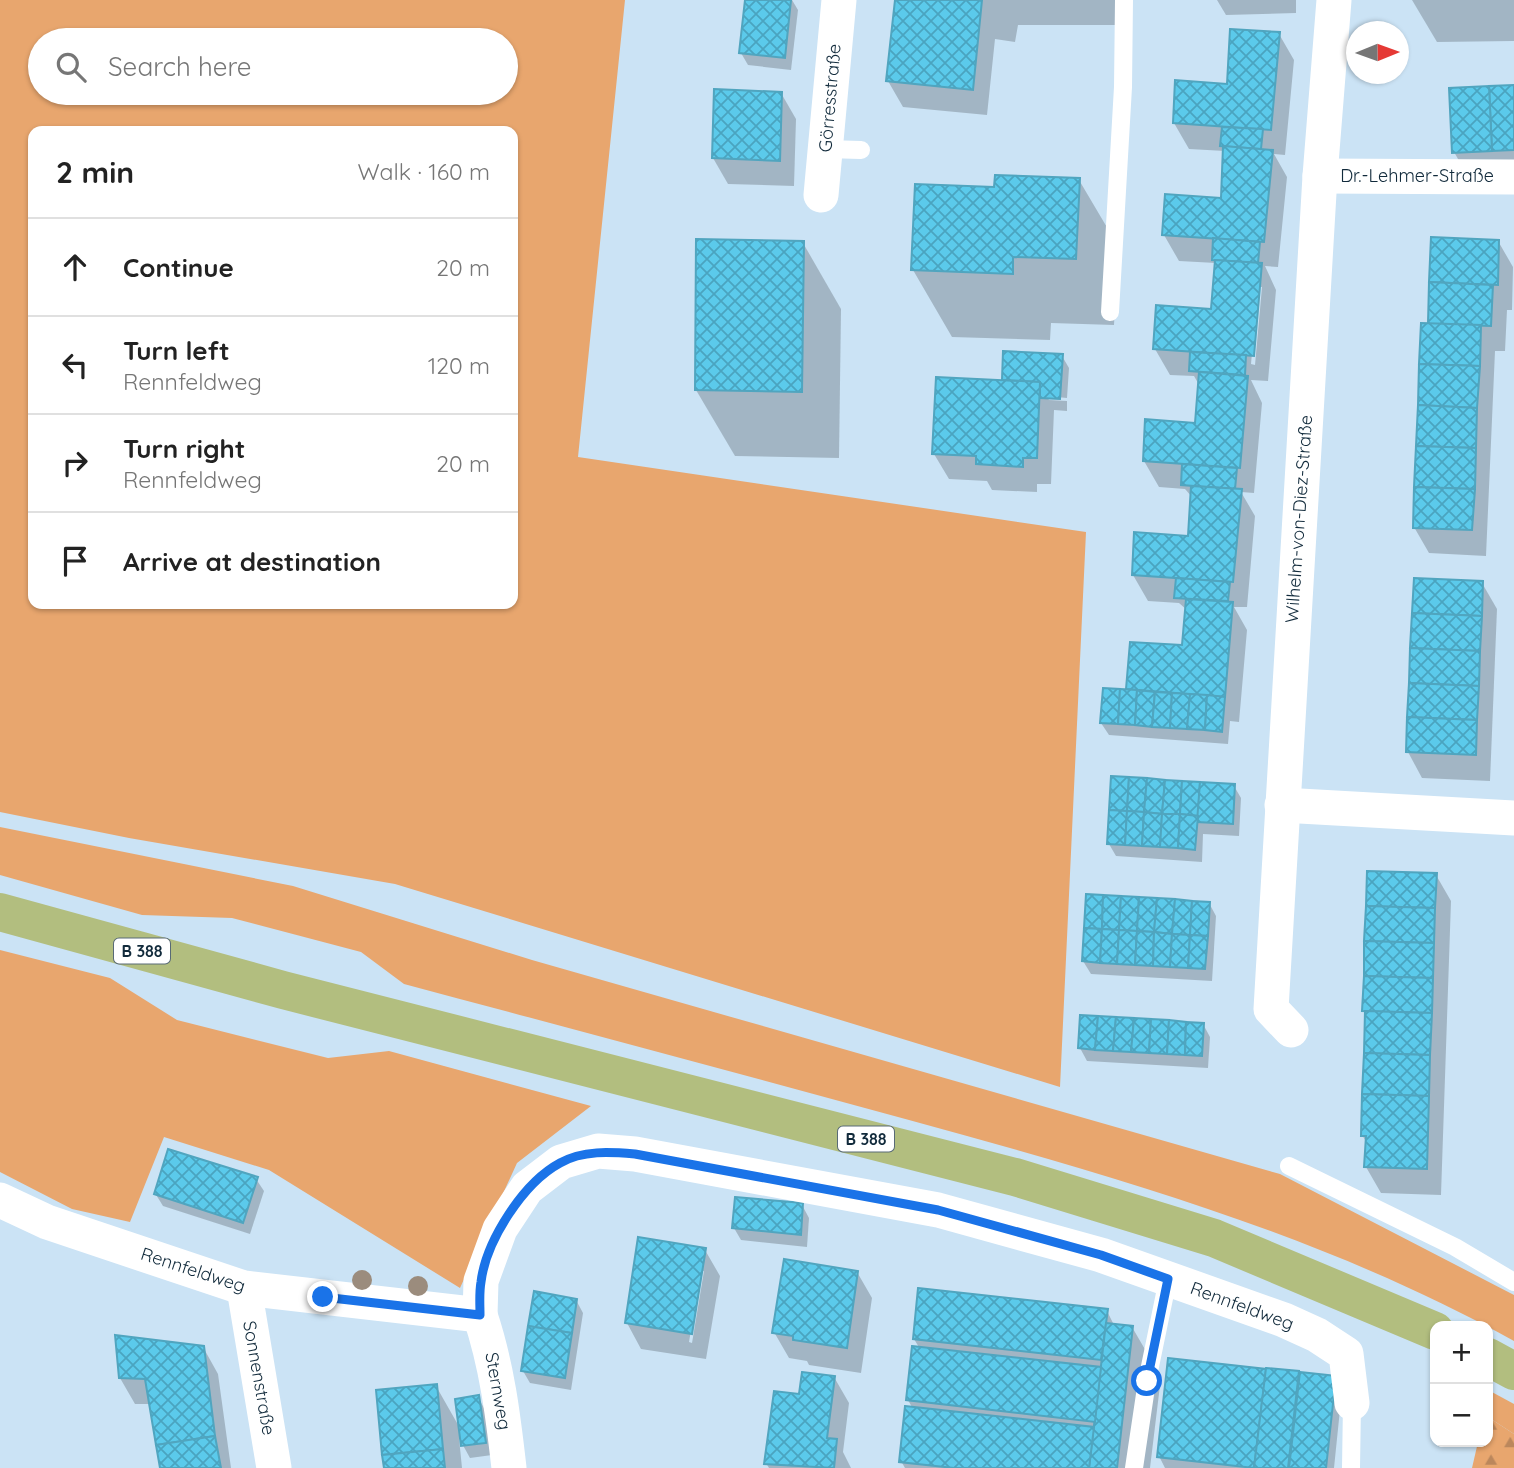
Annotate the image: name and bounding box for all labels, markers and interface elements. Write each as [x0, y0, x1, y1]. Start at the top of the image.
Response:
north arrow [1346, 21, 1409, 84]
search box [28, 28, 518, 105]
street label: Görresstraße [813, 43, 846, 153]
icon: search [52, 48, 90, 86]
text: Search here [108, 50, 252, 83]
text: 2 min [56, 153, 134, 191]
text: Walk · 160 m [358, 157, 490, 186]
street label: Dr.-Lehmer-Straße [1340, 164, 1494, 187]
icon: ahead [56, 248, 94, 286]
text: Continue [123, 251, 234, 284]
text: 20 m [436, 253, 490, 282]
text: Turn left [123, 334, 230, 367]
icon: left [56, 346, 94, 384]
text: 120 m [428, 351, 490, 380]
text: Rennfeldweg [123, 367, 262, 396]
street label: Wilhelm-von-Diez-Straße [1280, 414, 1317, 624]
text: Turn right [123, 432, 245, 465]
icon: right [56, 444, 94, 482]
text: 20 m [436, 449, 490, 478]
text: Rennfeldweg [123, 465, 262, 494]
icon: arrive [56, 542, 94, 580]
text: Arrive at destination [123, 545, 381, 578]
road number: B 388 [114, 939, 170, 964]
road number: B 388 [838, 1126, 894, 1152]
street label: Rennfeldweg [138, 1242, 248, 1297]
street label: Rennfeldweg [1187, 1276, 1297, 1335]
route end [307, 1281, 338, 1312]
street label: Sonnenstraße [238, 1319, 281, 1437]
map controls [1430, 1321, 1493, 1447]
button: + [1430, 1321, 1493, 1384]
street label: Sternweg [480, 1350, 517, 1432]
route start [1131, 1365, 1162, 1396]
button: − [1430, 1384, 1493, 1447]

